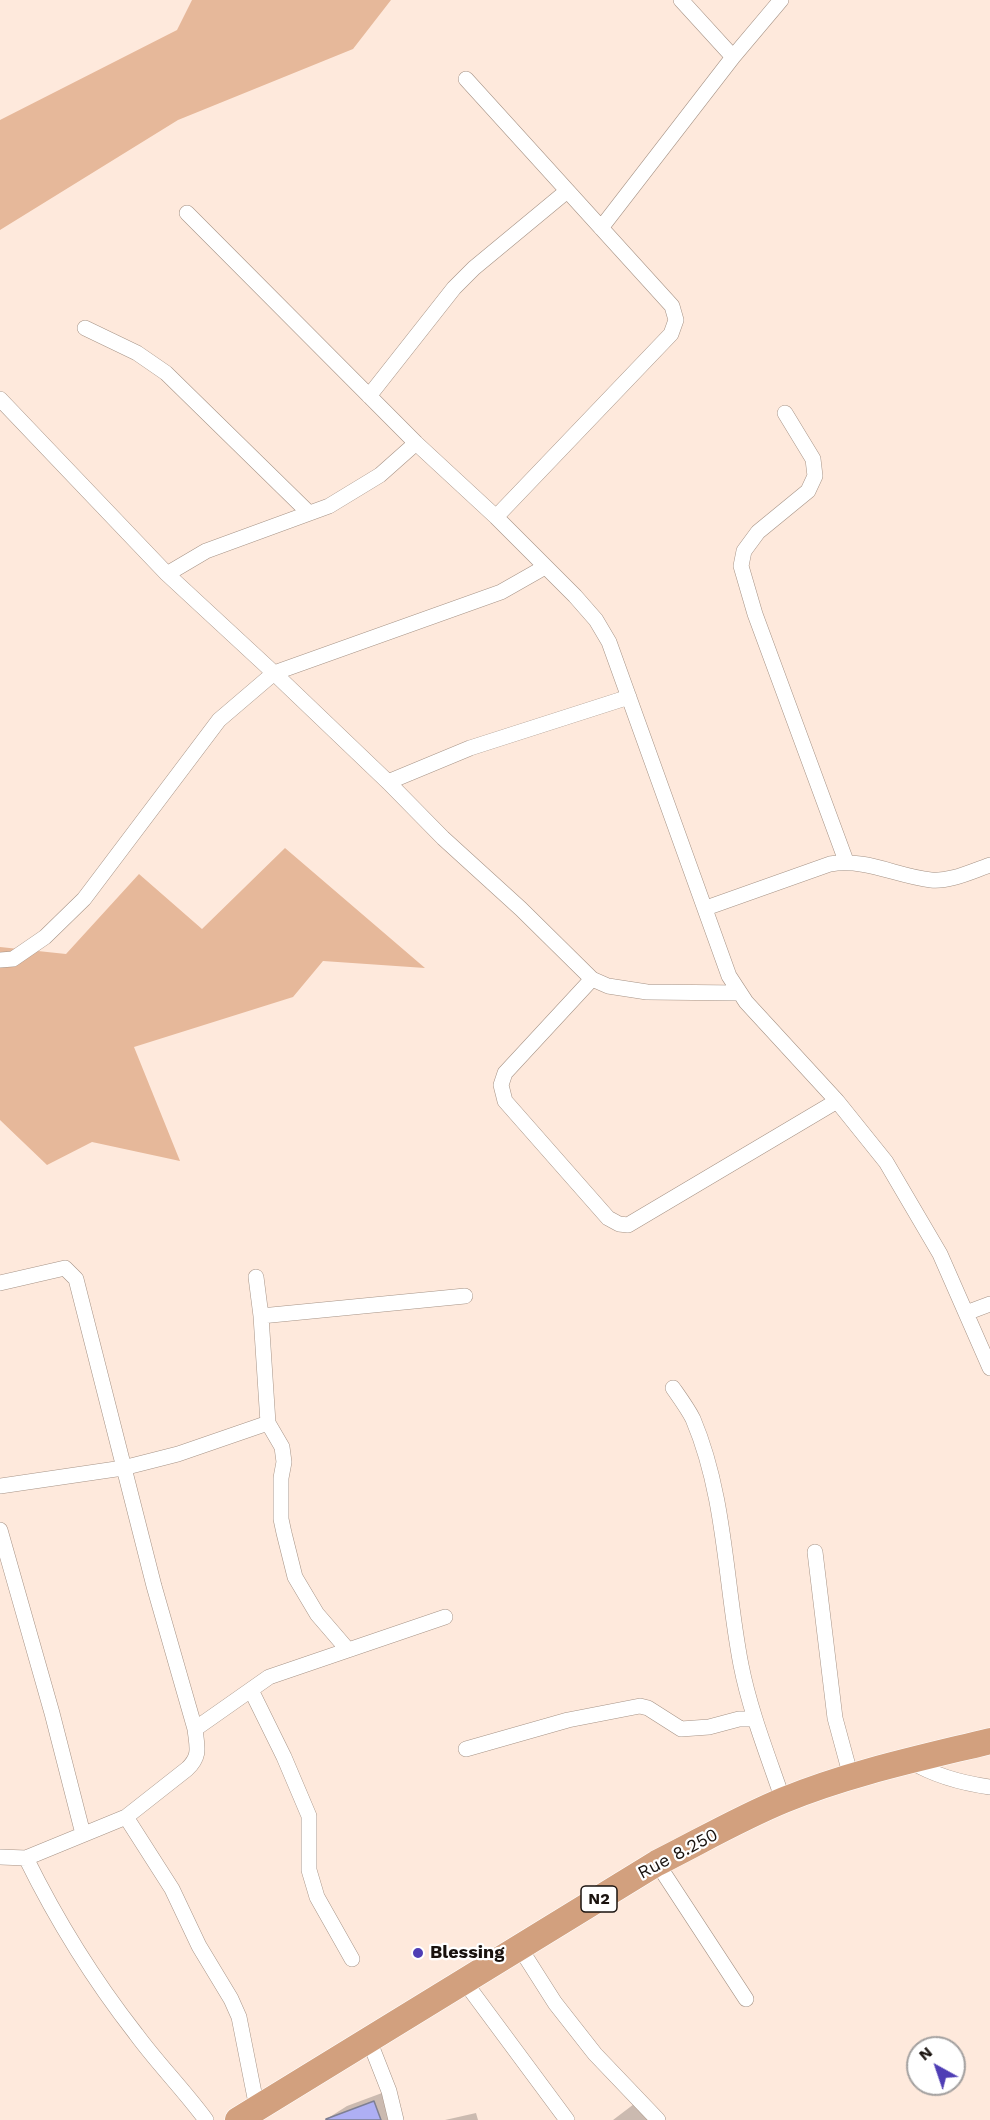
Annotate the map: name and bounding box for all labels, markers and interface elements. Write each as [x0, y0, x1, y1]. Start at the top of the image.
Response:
street label: Rue 8.250 [634, 1824, 722, 1884]
road number: N2 [581, 1886, 617, 1912]
place label: Blessing [430, 1942, 504, 1964]
marker: Blessing [411, 1946, 425, 1960]
north arrow [906, 2036, 966, 2096]
text: N [915, 2042, 936, 2064]

